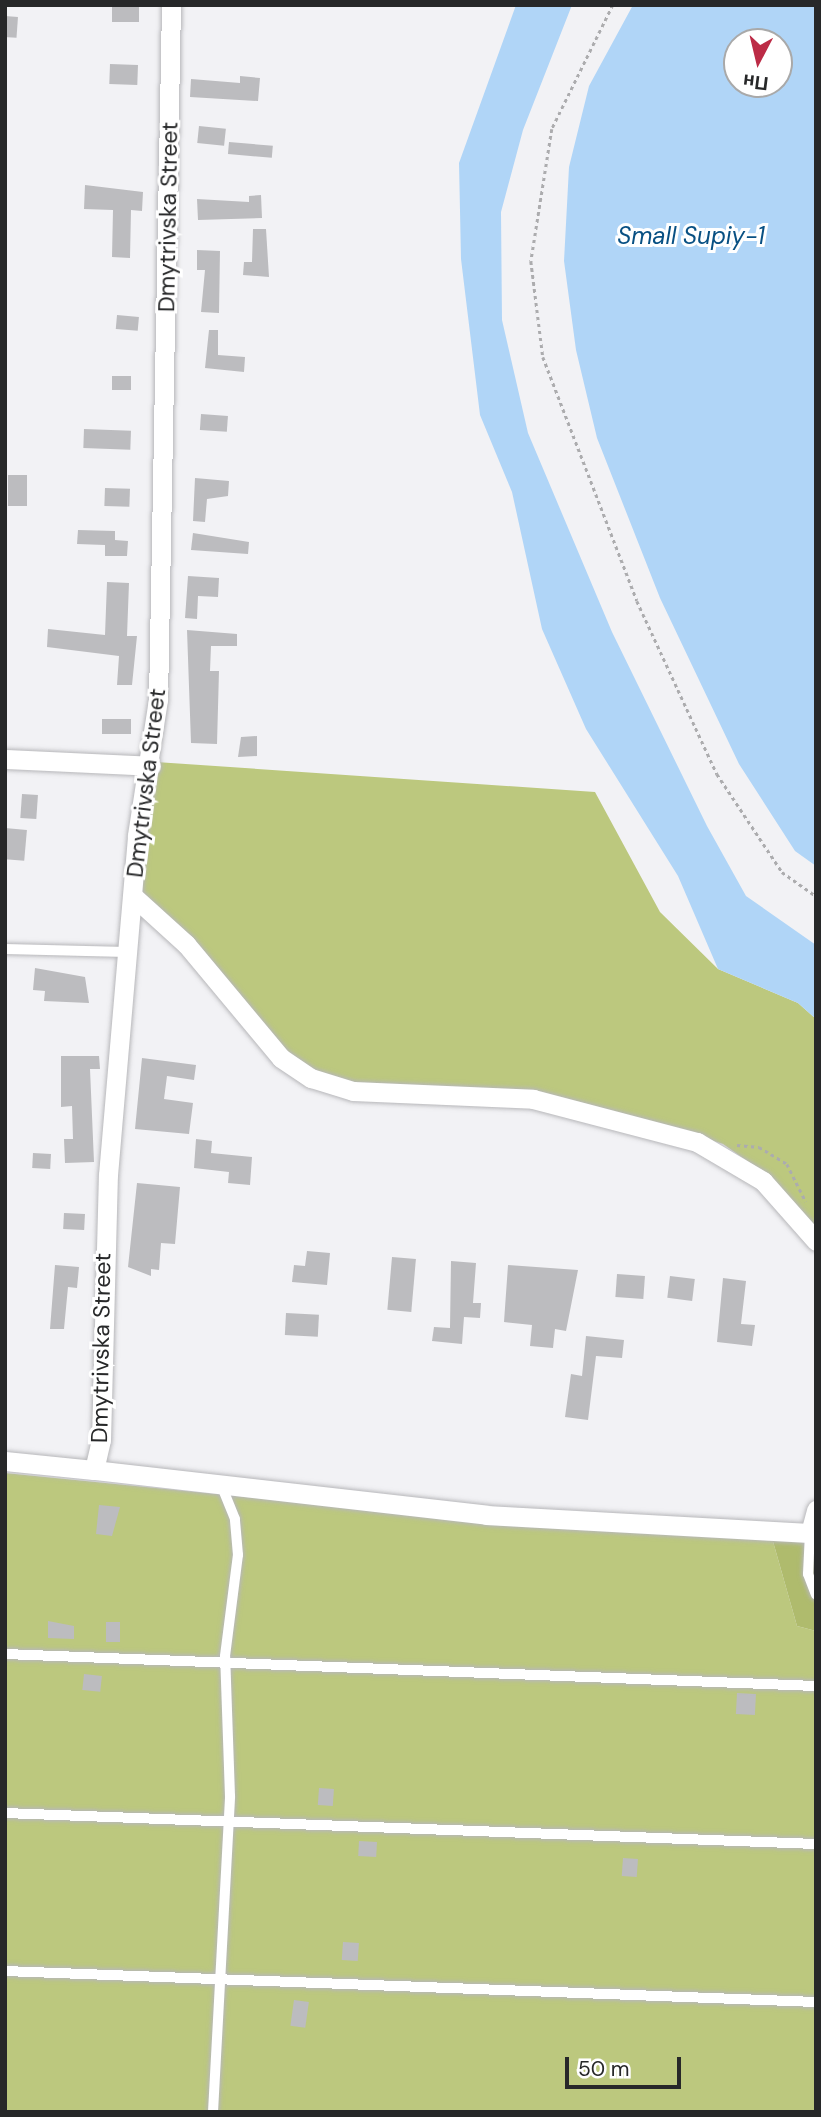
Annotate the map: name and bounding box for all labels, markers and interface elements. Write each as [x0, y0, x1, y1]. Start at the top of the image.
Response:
north arrow [723, 28, 793, 98]
text: Пн [742, 68, 770, 96]
street label: Dmytrivska Street [153, 122, 183, 312]
water label: Small Supiy-1 [617, 222, 765, 250]
street label: Dmytrivska Street [121, 687, 171, 879]
street label: Dmytrivska Street [86, 1253, 116, 1443]
scale bar [569, 2044, 684, 2088]
text: 50 m [578, 2055, 629, 2083]

